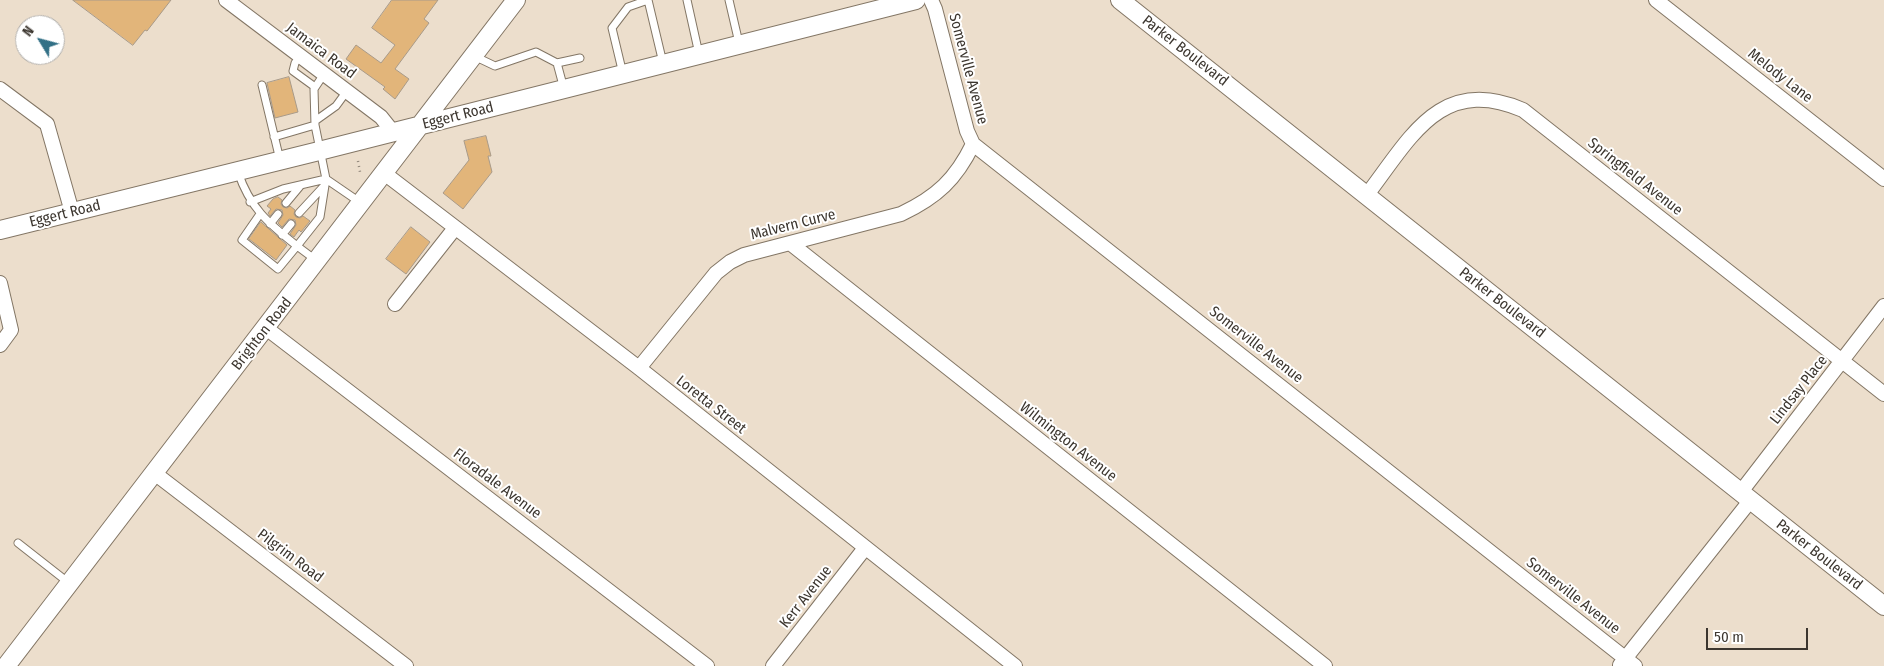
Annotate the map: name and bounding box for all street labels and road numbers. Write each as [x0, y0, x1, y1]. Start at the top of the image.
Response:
street label: Somerville Avenue [945, 12, 991, 126]
street label: Parker Boulevard [1138, 12, 1232, 90]
street label: Jamaica Road [283, 19, 359, 83]
street label: Melody Lane [1744, 45, 1816, 107]
street label: Eggert Road [421, 98, 495, 134]
street label: Springfield Avenue [1584, 134, 1686, 220]
street label: Eggert Road [28, 196, 102, 232]
street label: Malvern Curve [749, 206, 837, 244]
street label: Parker Boulevard [1455, 264, 1549, 342]
street label: Brighton Road [228, 294, 296, 374]
street label: Somerville Avenue [1206, 303, 1306, 387]
street label: Lindsay Place [1767, 352, 1831, 428]
street label: Loretta Street [672, 372, 750, 438]
street label: Wilmington Avenue [1016, 398, 1120, 486]
street label: Floradale Avenue [449, 445, 545, 523]
street label: Parker Boulevard [1772, 516, 1866, 594]
street label: Pilgrim Road [254, 525, 326, 587]
street label: Somerville Avenue [1523, 554, 1623, 638]
street label: Kerr Avenue [776, 562, 836, 632]

